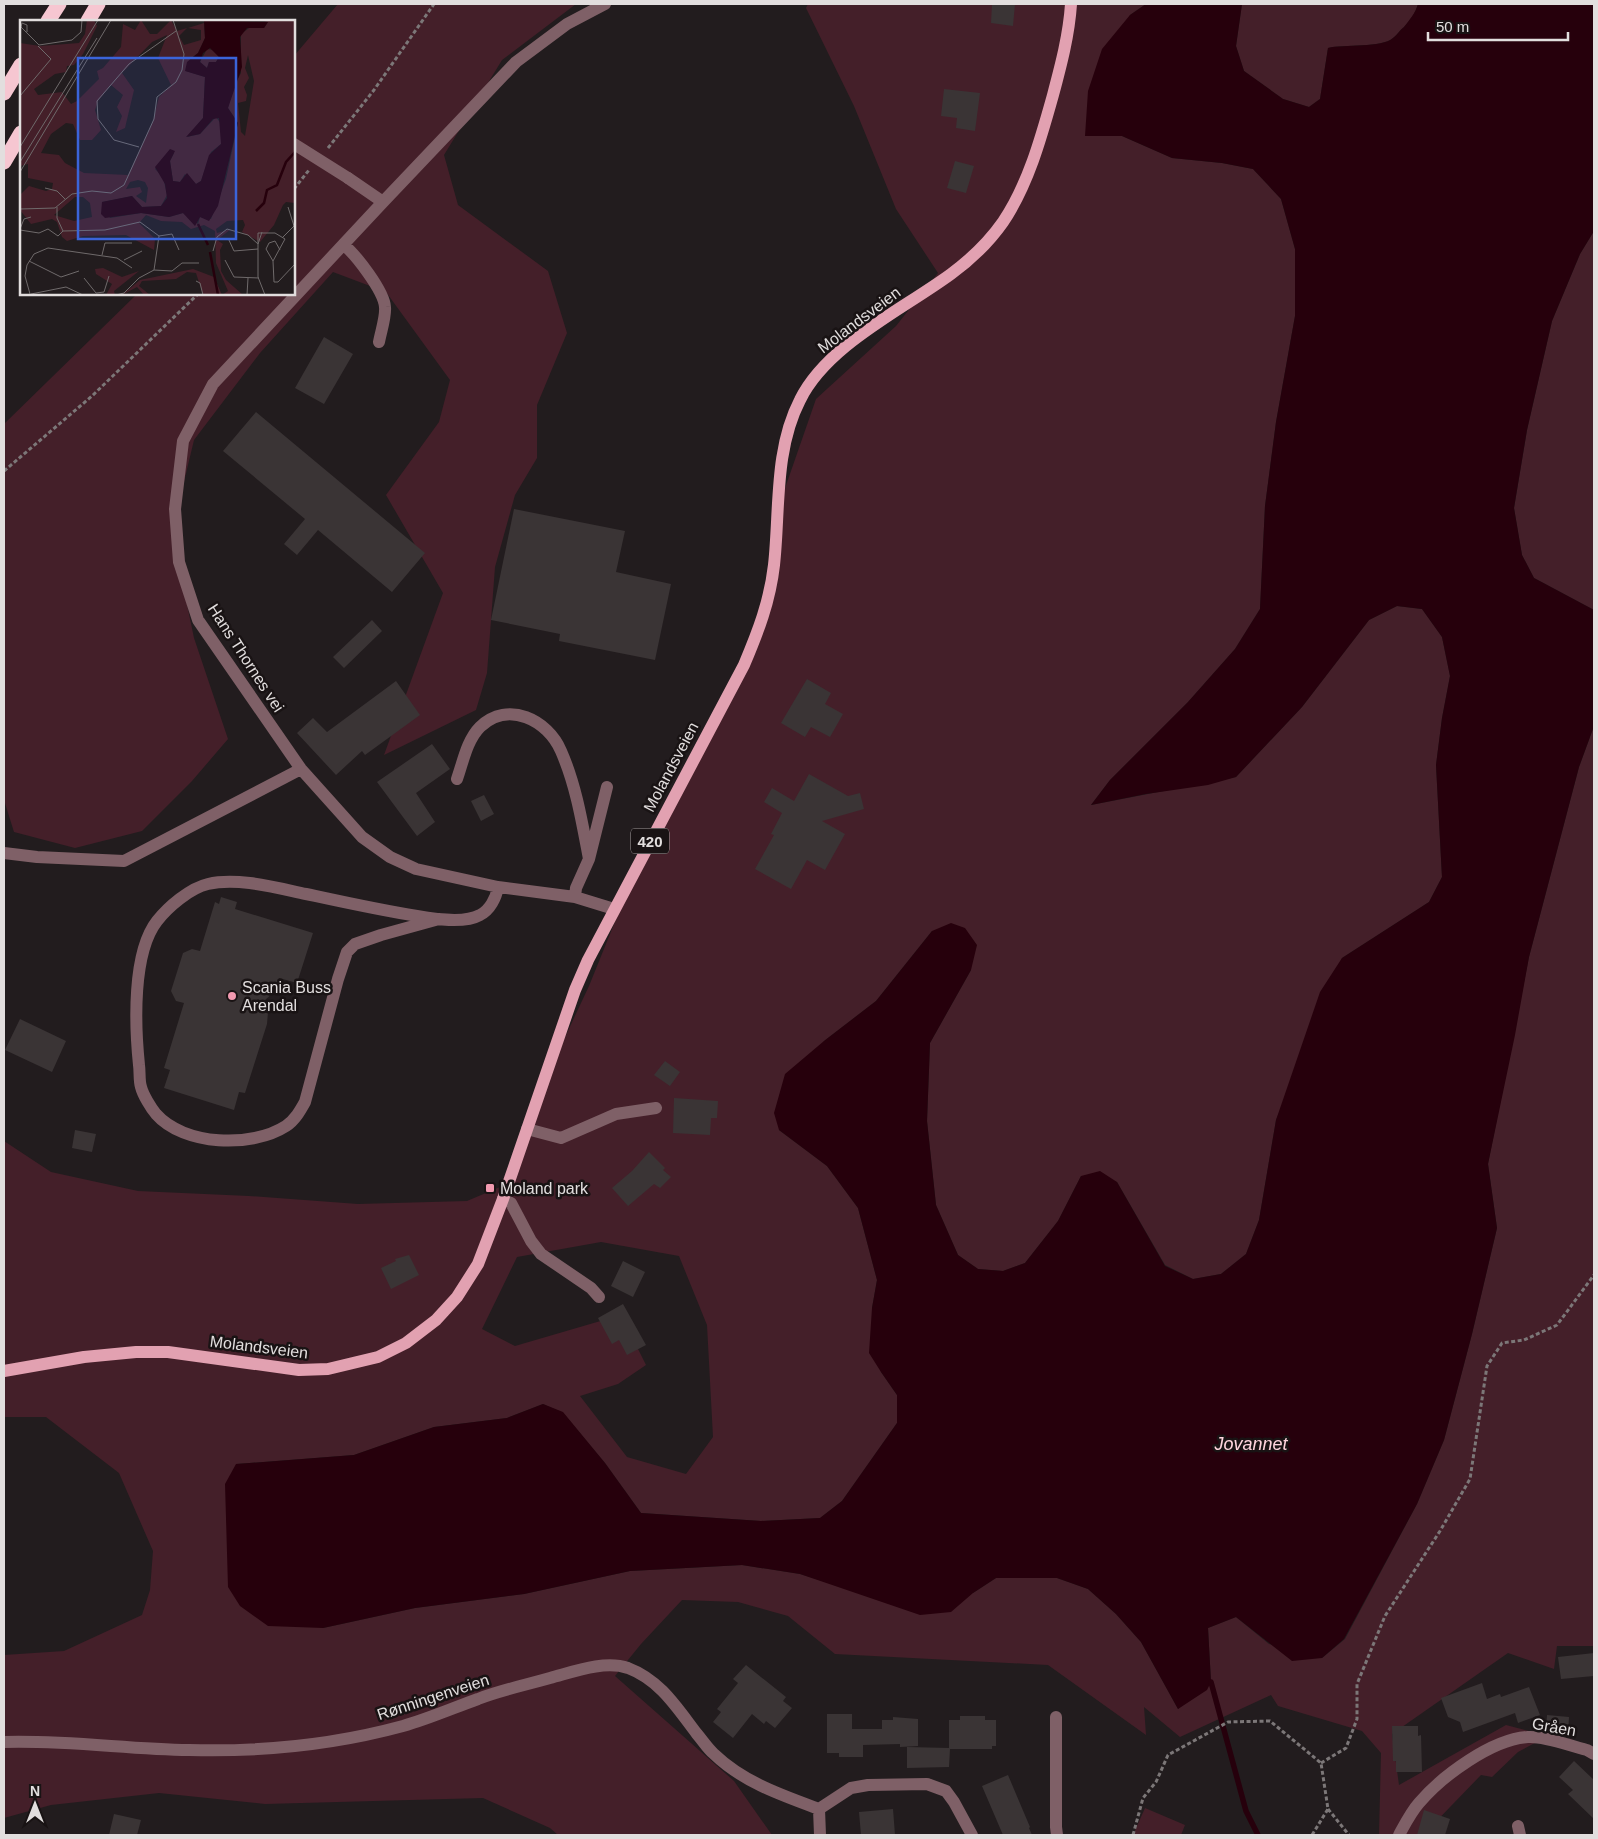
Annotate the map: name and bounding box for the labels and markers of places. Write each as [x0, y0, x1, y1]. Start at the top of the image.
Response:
place label: Scania Buss Arendal [242, 979, 331, 1014]
marker: Scania Buss Arendal [226, 990, 238, 1002]
place label: Moland park [500, 1180, 589, 1197]
marker: Moland park [484, 1182, 496, 1194]

